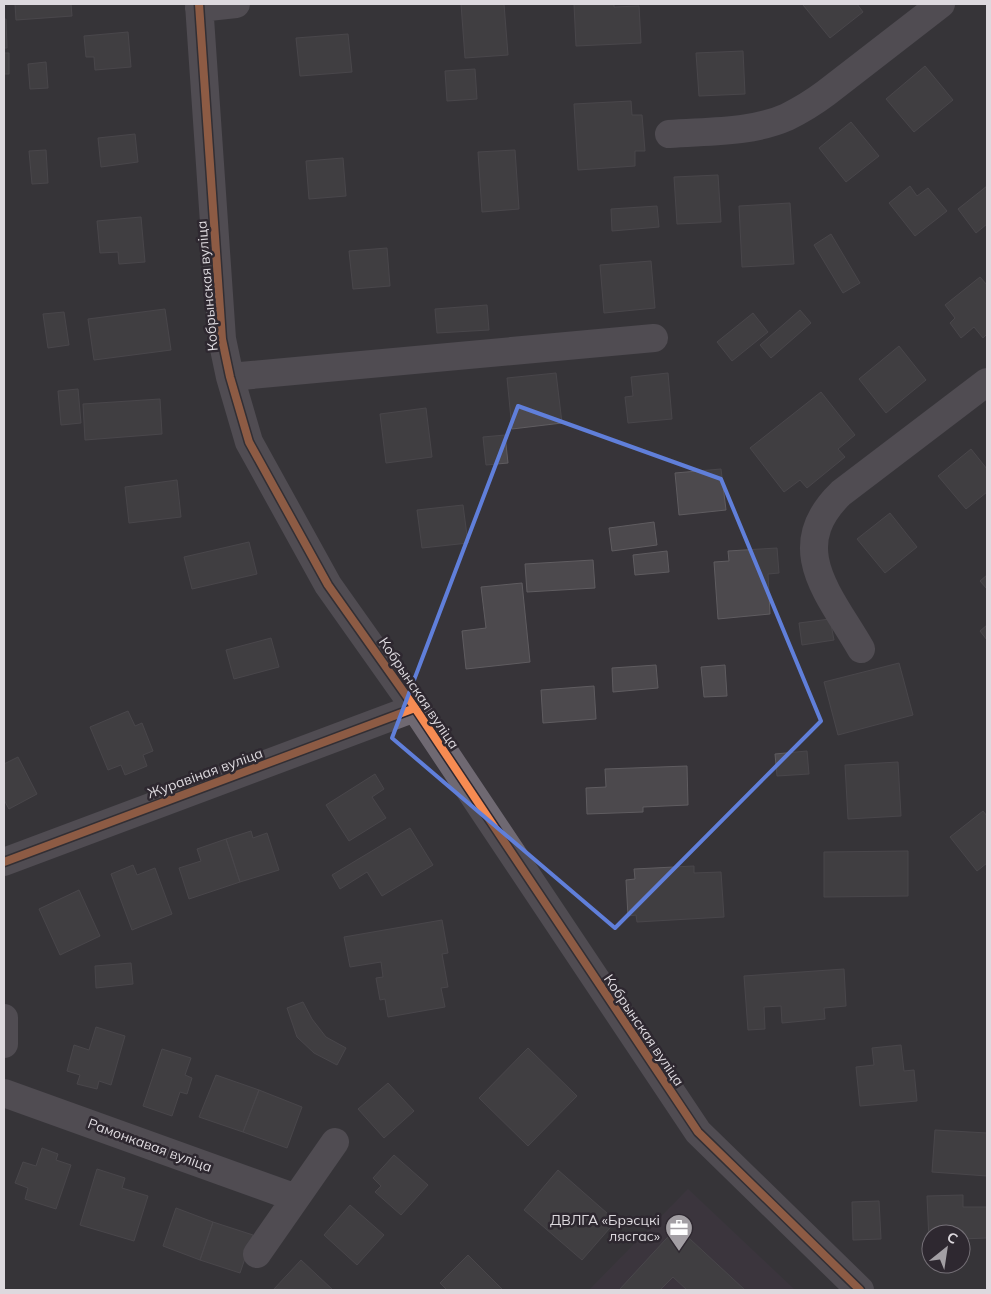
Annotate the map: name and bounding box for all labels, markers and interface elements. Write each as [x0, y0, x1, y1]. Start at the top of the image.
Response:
street label: Кобрынская вуліца [192, 220, 222, 352]
street label: Кобрынская вуліца [375, 634, 463, 752]
street label: Журавіная вуліца [145, 744, 265, 802]
street label: Кобрынская вуліца [600, 971, 688, 1089]
street label: Рамонкавая вуліца [85, 1114, 215, 1176]
place label: ДВЛГА «Брэсцкі лясгас» [550, 1211, 660, 1245]
office icon: ДВЛГА «Брэсцкі лясгас» [664, 1213, 694, 1252]
north arrow [921, 1224, 971, 1274]
text: С [944, 1228, 961, 1248]

